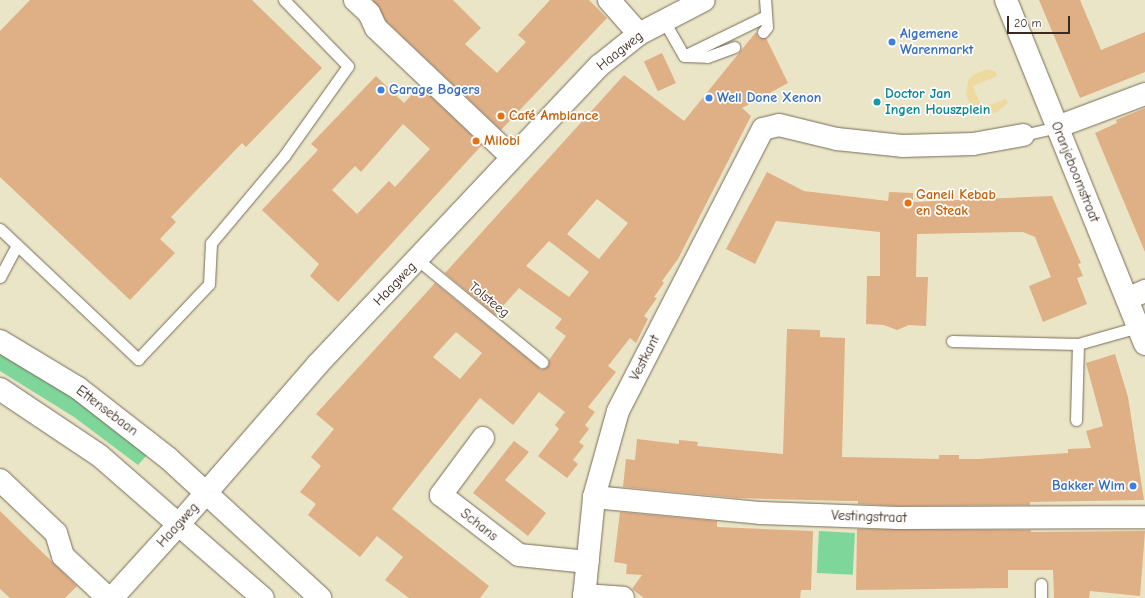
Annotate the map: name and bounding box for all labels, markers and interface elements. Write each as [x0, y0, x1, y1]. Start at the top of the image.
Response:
scale bar [1009, 8, 1072, 34]
text: 20 m [1014, 16, 1042, 30]
place label: Algemene Warenmarkt [900, 26, 973, 58]
street label: Haagweg [593, 28, 647, 74]
marker: Algemene Warenmarkt [887, 37, 897, 47]
place label: Garage Bogers [389, 82, 480, 98]
marker: Garage Bogers [376, 85, 386, 95]
place label: Doctor Jan Ingen Houszplein [885, 86, 990, 118]
place label: Well Done Xenon [717, 90, 821, 106]
marker: Well Done Xenon [704, 93, 714, 103]
marker: Doctor Jan Ingen Houszplein [872, 97, 882, 107]
place label: Café Ambiance [509, 108, 598, 124]
marker: Café Ambiance [496, 111, 506, 121]
street label: Oranjeboomstraat [1047, 119, 1103, 225]
place label: Milobi [484, 133, 520, 149]
marker: Milobi [471, 136, 481, 146]
place label: Ganeii Kebab en Steak [916, 187, 996, 220]
marker: Ganeii Kebab en Steak [903, 198, 913, 208]
street label: Haagweg [370, 259, 420, 309]
street label: Tolsteeg [465, 279, 513, 321]
street label: Vestkant [626, 332, 664, 384]
street label: Ettensebaan [73, 382, 141, 440]
place label: Bakker Wim [1052, 478, 1125, 494]
marker: Bakker Wim [1128, 481, 1138, 491]
street label: Haagweg [154, 499, 202, 551]
street label: Schans [457, 505, 501, 545]
street label: Vestingstraat [831, 507, 907, 527]

